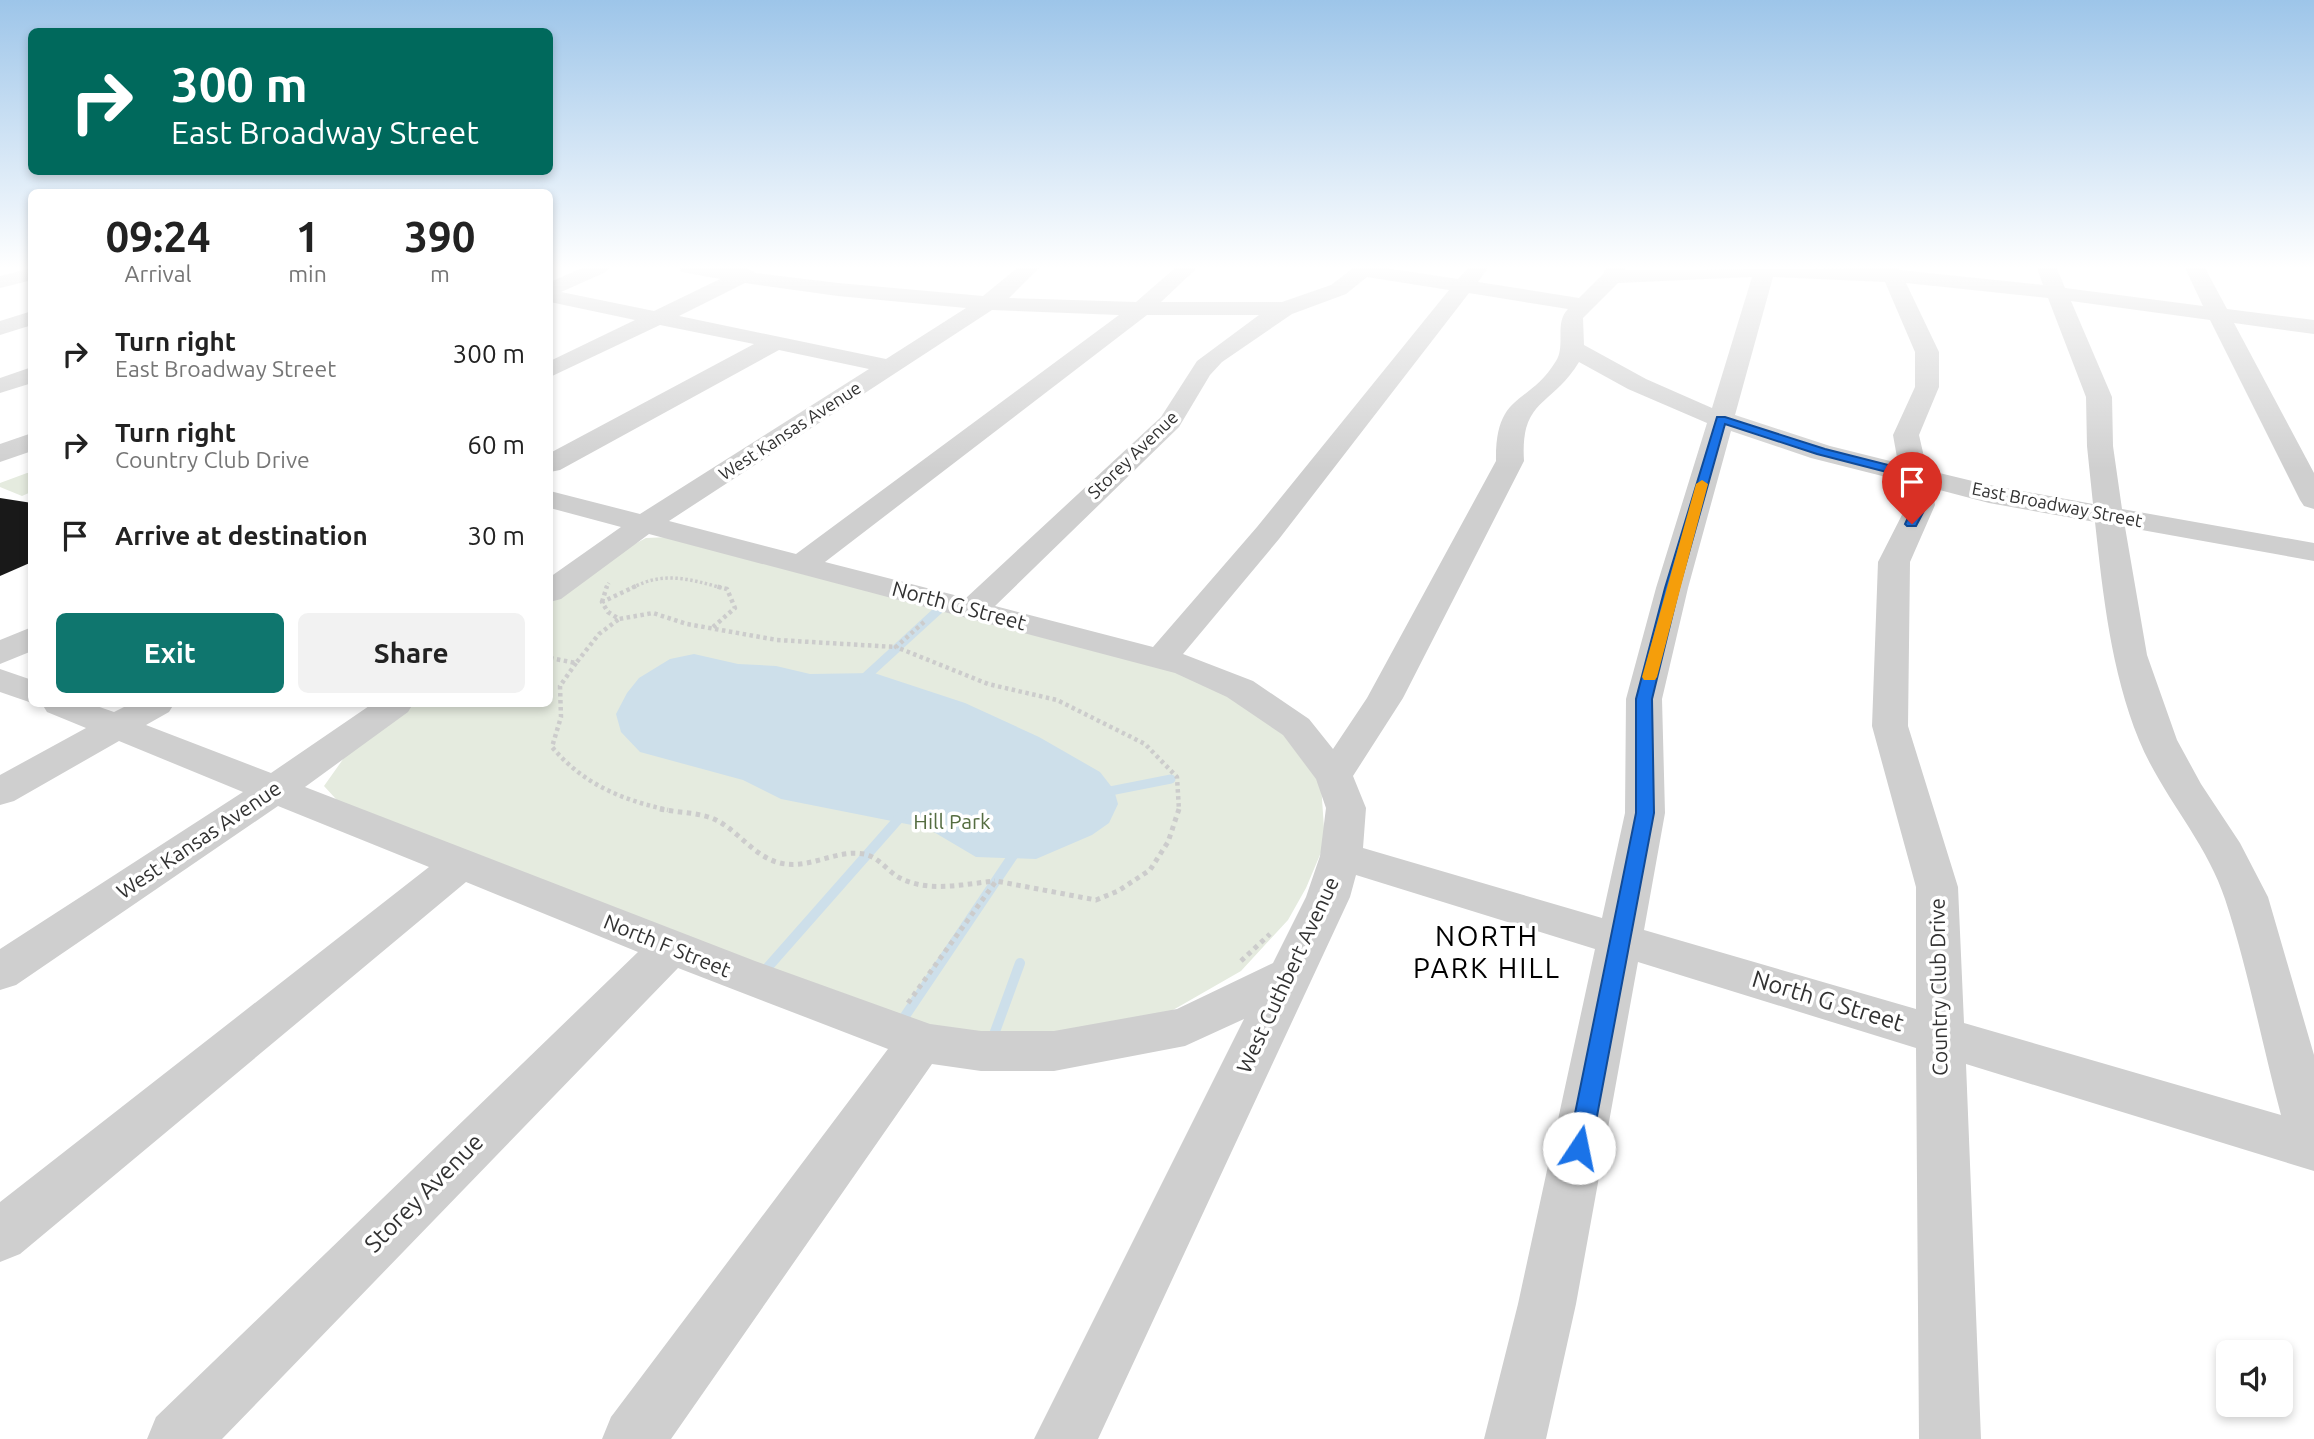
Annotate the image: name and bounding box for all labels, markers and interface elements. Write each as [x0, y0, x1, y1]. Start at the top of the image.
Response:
icon: right [56, 56, 147, 147]
text: 300 m [171, 56, 308, 111]
text: East Broadway Street [171, 114, 479, 150]
text: 09:24 [106, 213, 211, 260]
text: 1 [296, 213, 319, 260]
text: 390 [404, 213, 475, 260]
text: Arrival [125, 261, 192, 286]
text: min [288, 261, 327, 286]
text: m [430, 261, 450, 286]
text: Turn right [115, 327, 236, 356]
icon: right [56, 335, 94, 373]
text: 300 m [453, 339, 525, 368]
text: East Broadway Street [115, 356, 336, 381]
street label: West Kansas Avenue [715, 377, 864, 484]
street label: Storey Avenue [1083, 406, 1181, 502]
text: Turn right [115, 418, 236, 447]
icon: right [56, 426, 94, 464]
text: 60 m [467, 430, 525, 459]
text: Country Club Drive [115, 447, 310, 472]
pin [1882, 452, 1942, 524]
icon: arrive [1893, 463, 1931, 501]
street label: East Broadway Street [1970, 478, 2144, 530]
icon: arrive [56, 517, 94, 555]
text: Arrive at destination [115, 521, 368, 550]
text: 30 m [467, 521, 525, 550]
street label: North G Street [890, 576, 1029, 634]
button: Exit [56, 613, 284, 693]
button: Share [298, 613, 525, 693]
street label: West Kansas Avenue [112, 775, 285, 903]
park label: Hill Park [913, 809, 991, 833]
street label: West Cuthbert Avenue [1231, 873, 1343, 1076]
street label: Country Club Drive [1924, 898, 1952, 1076]
street label: North F Street [600, 909, 734, 981]
district label: NORTH PARK HILL [1413, 920, 1561, 983]
street label: North G Street [1749, 965, 1908, 1037]
position arrow [1542, 1111, 1616, 1185]
street label: Storey Avenue [359, 1128, 488, 1257]
map controls [2216, 1340, 2293, 1417]
button: sound [2216, 1340, 2293, 1417]

